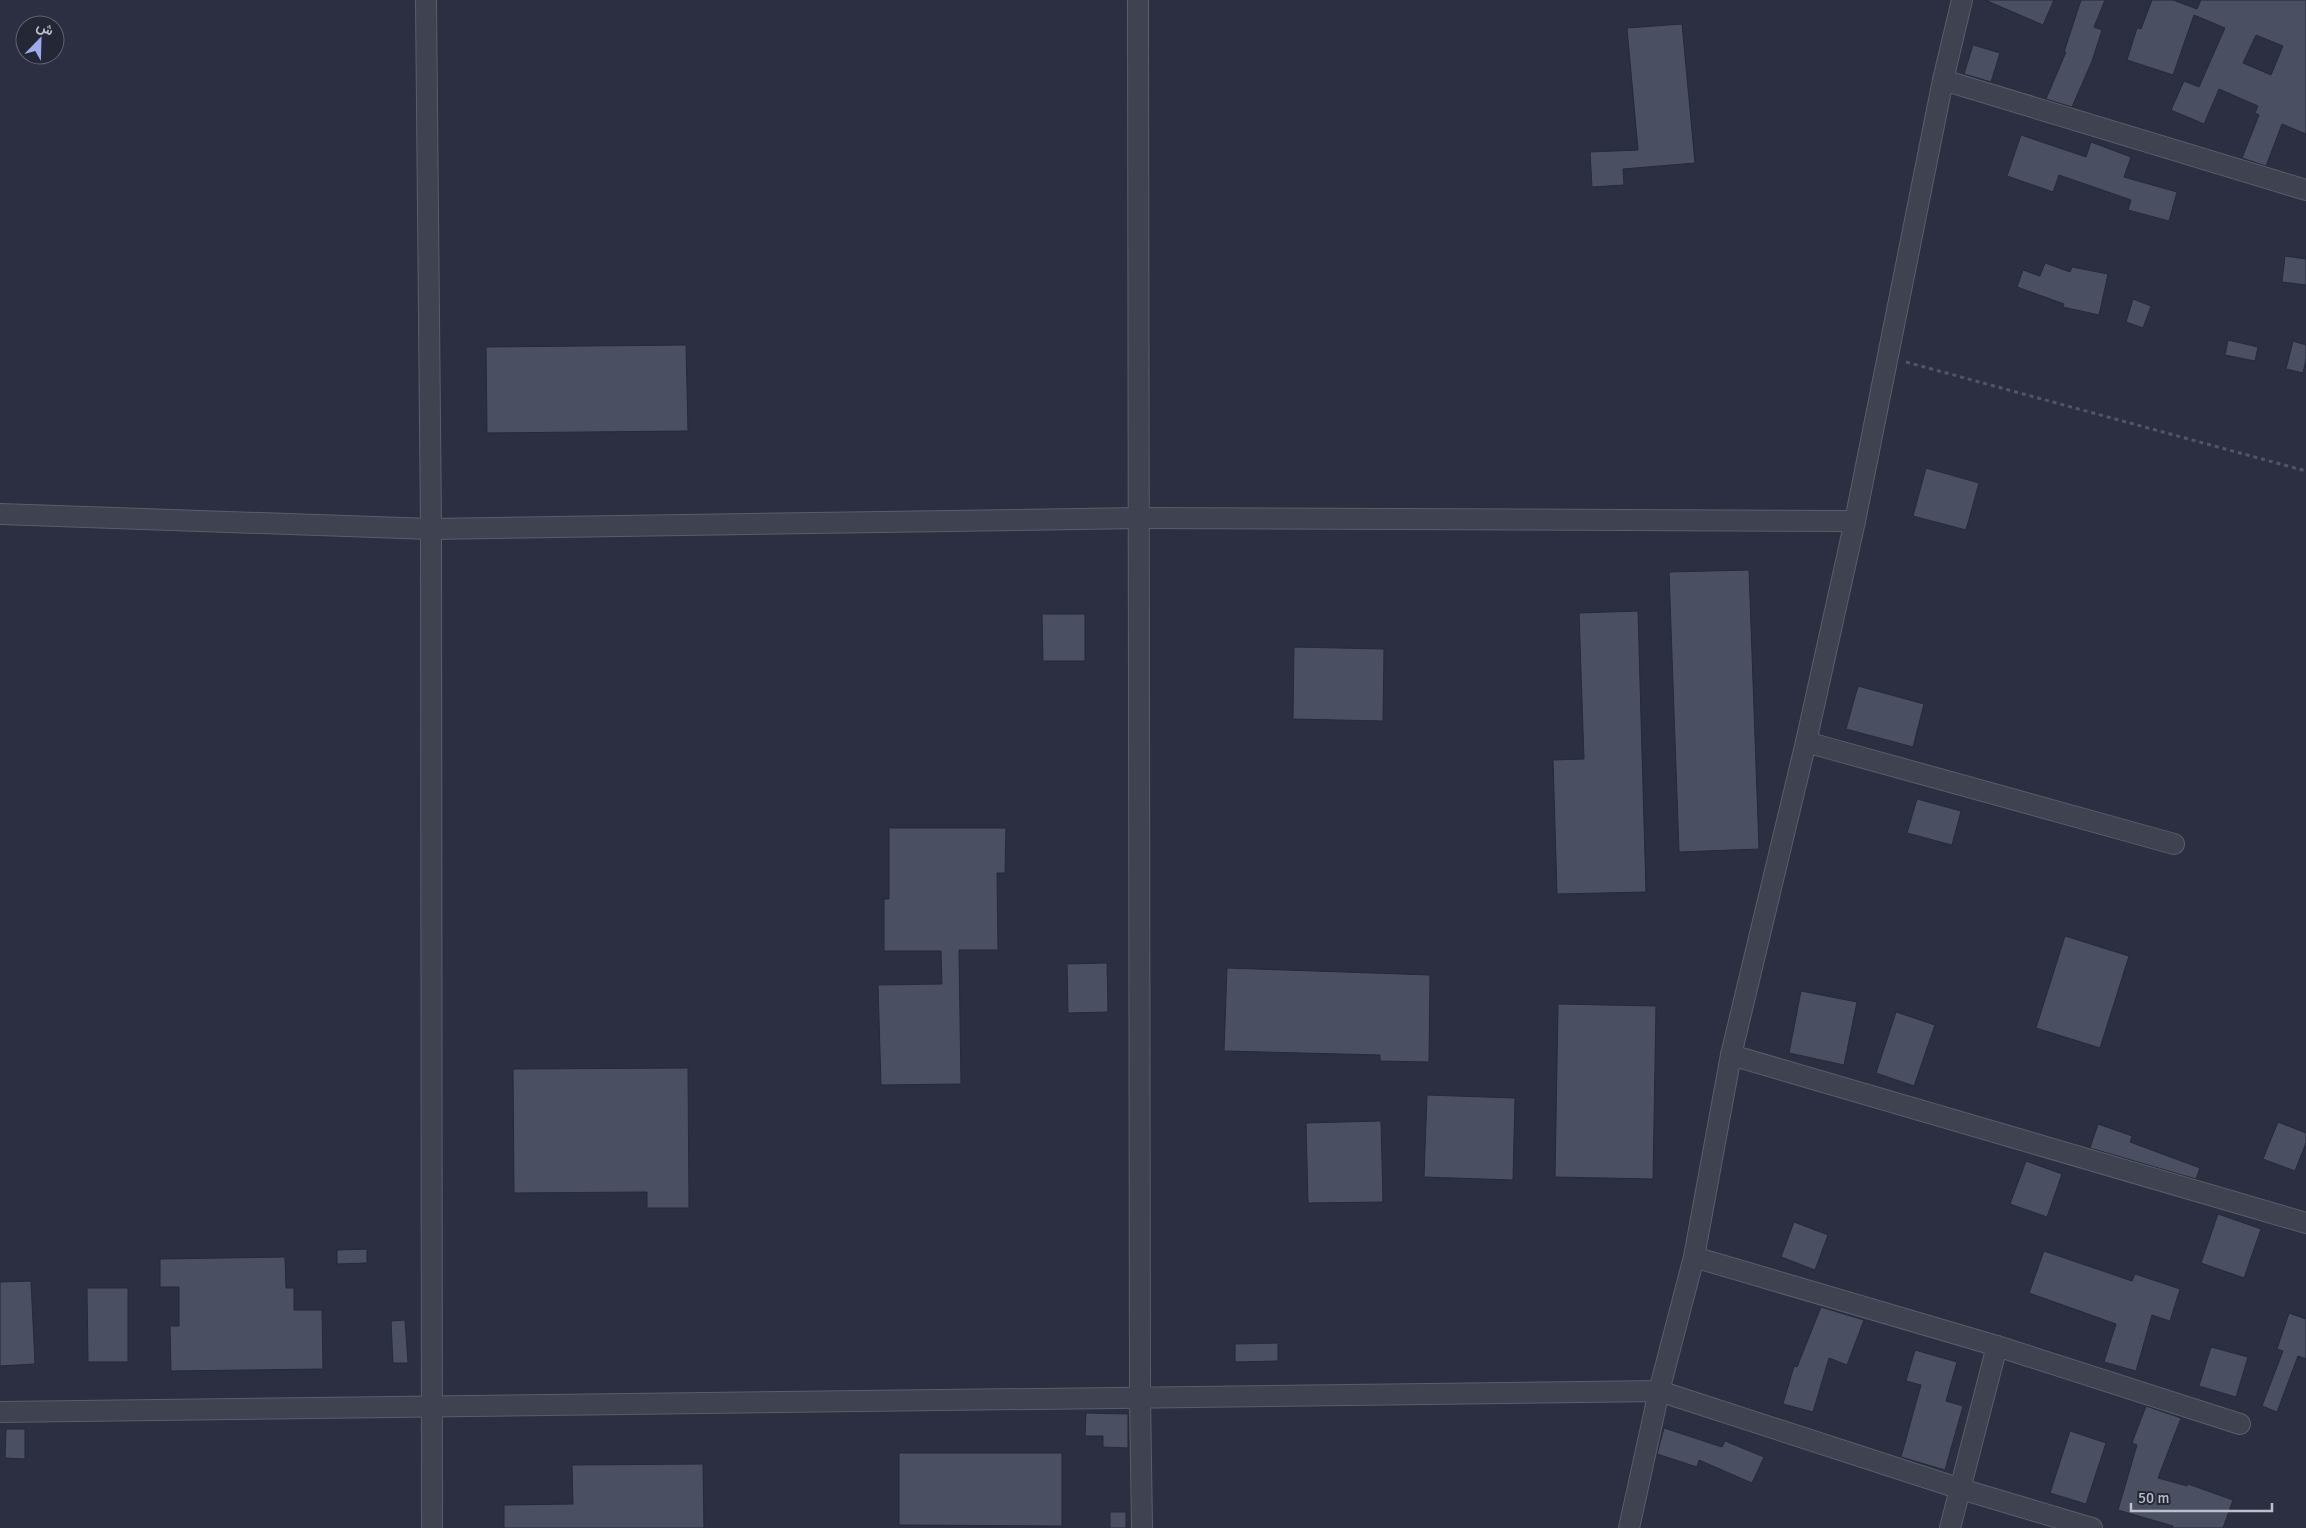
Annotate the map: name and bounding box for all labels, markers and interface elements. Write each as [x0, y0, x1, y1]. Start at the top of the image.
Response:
north arrow [15, 15, 65, 65]
text: ش [34, 17, 56, 40]
scale bar [2131, 1480, 2272, 1512]
text: 50 m [2138, 1489, 2169, 1507]

